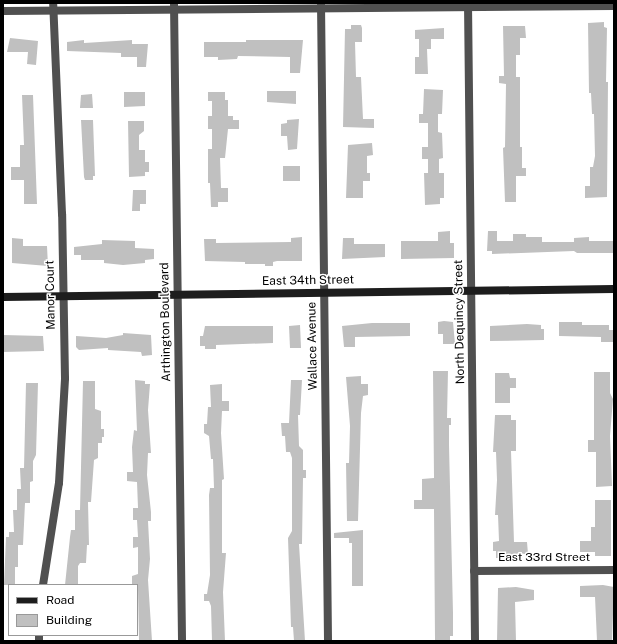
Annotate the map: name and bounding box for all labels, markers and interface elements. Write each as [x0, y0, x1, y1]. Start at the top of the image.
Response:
street label: North Dequincy Street [452, 259, 468, 385]
street label: Manor Court [43, 260, 59, 330]
street label: Arthington Boulevard [158, 262, 174, 382]
street label: East 34th Street [262, 273, 354, 289]
street label: Wallace Avenue [305, 302, 321, 390]
street label: East 33rd Street [498, 551, 590, 565]
legend [8, 584, 138, 636]
text: Road [46, 593, 74, 607]
text: Building [46, 613, 92, 627]

